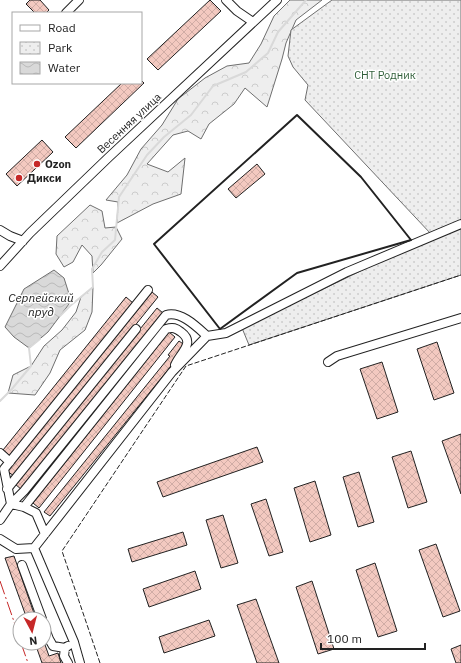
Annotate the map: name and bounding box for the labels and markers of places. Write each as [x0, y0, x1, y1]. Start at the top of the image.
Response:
place label: Ozon [45, 157, 71, 171]
marker: Ozon [32, 159, 42, 169]
place label: Дикси [27, 171, 62, 185]
marker: Дикси [14, 173, 24, 183]

